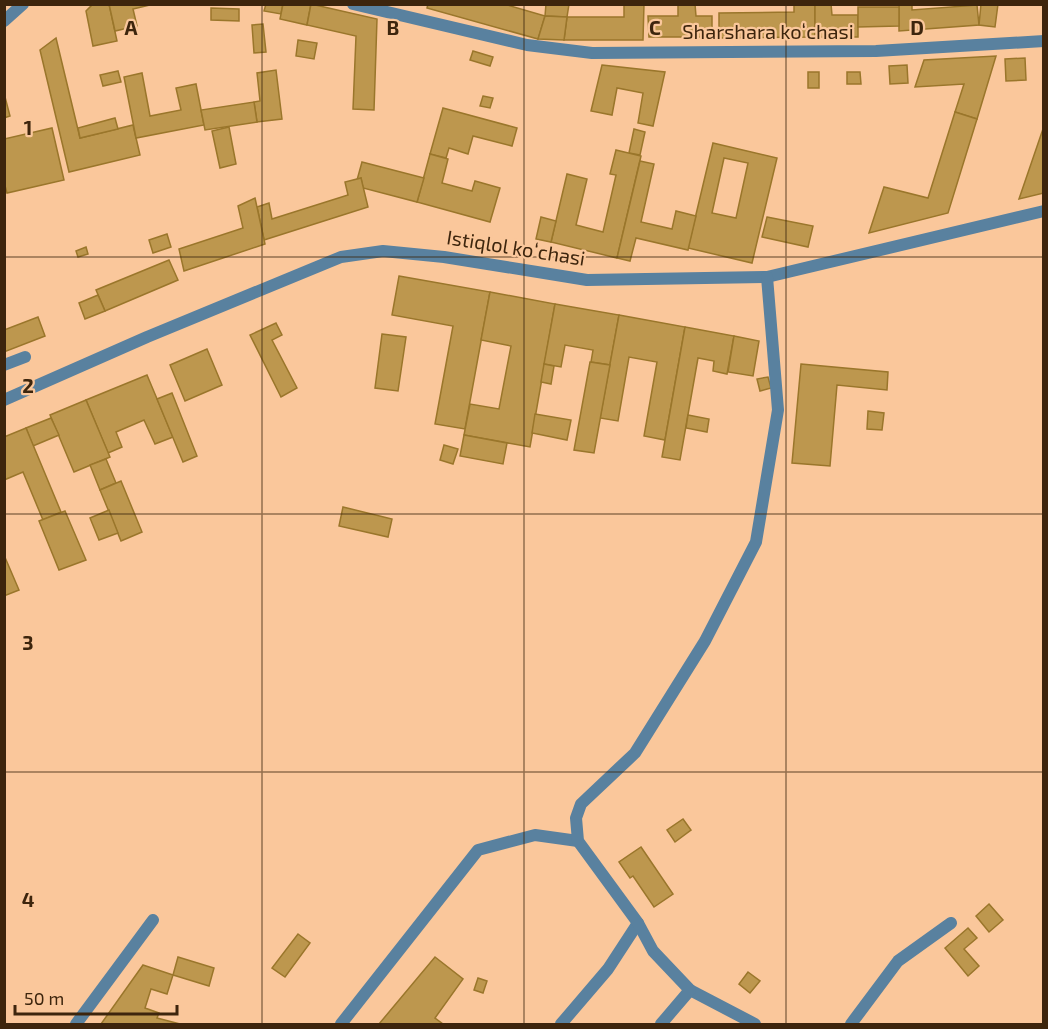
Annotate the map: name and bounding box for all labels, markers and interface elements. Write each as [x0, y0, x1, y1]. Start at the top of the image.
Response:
text: A [124, 15, 138, 39]
text: B [387, 15, 399, 39]
text: C [649, 15, 661, 39]
text: D [910, 15, 924, 39]
street label: Sharshara koʻchasi [682, 19, 854, 43]
text: 1 [24, 115, 32, 139]
street label: Istiqlol koʻchasi [445, 224, 587, 270]
text: 2 [22, 373, 34, 397]
text: 3 [22, 630, 34, 654]
text: 4 [22, 887, 35, 911]
scale bar [15, 978, 177, 1016]
text: 50 m [24, 987, 64, 1009]

